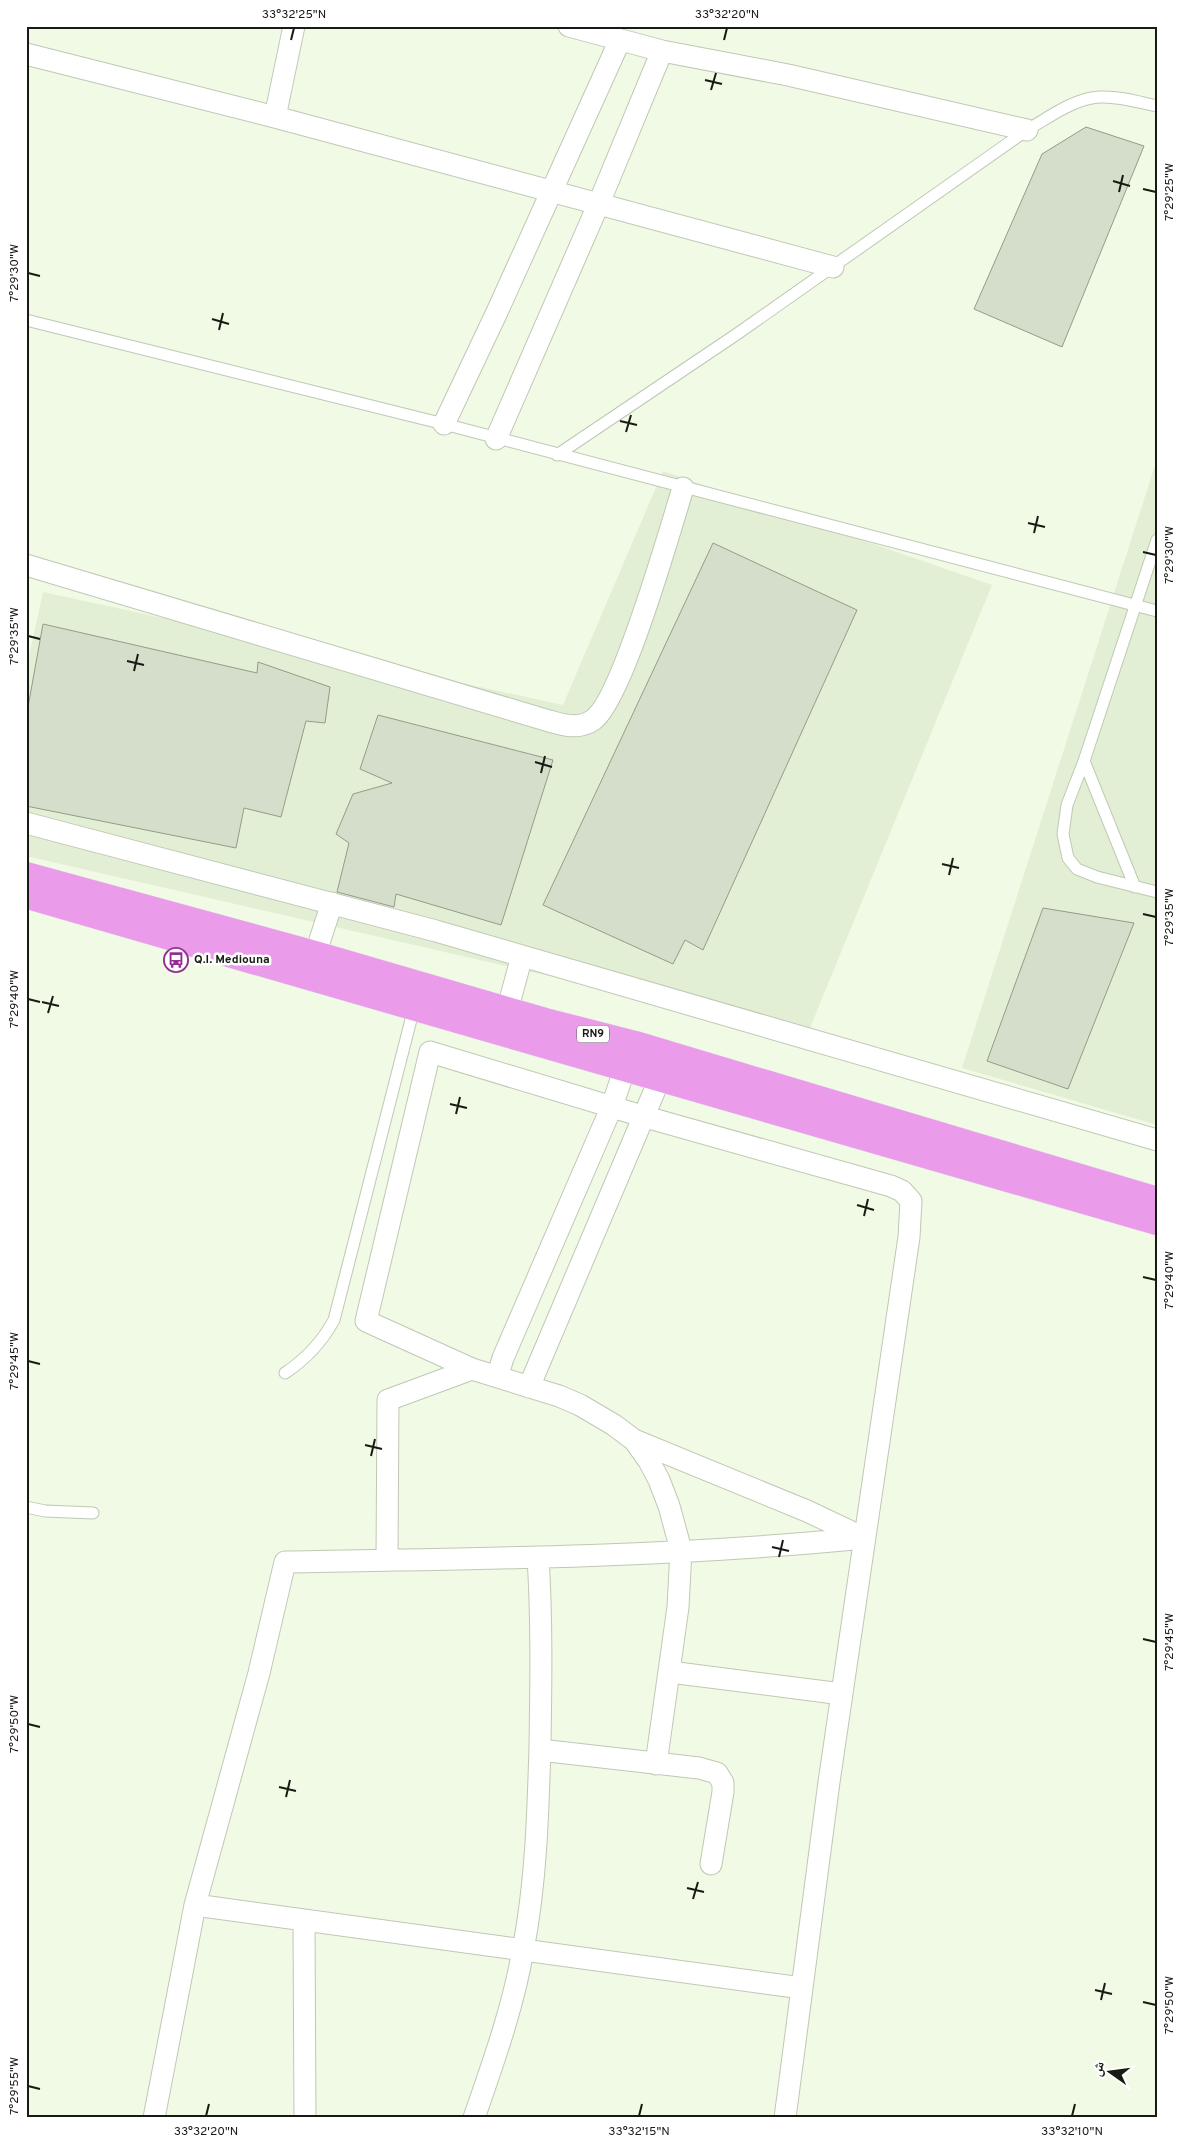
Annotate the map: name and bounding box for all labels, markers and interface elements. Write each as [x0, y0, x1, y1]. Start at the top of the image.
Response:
text: 33°32'25"N [262, 7, 326, 23]
text: 33°32'20"N [695, 7, 759, 23]
text: 7°29'25"W [1162, 163, 1178, 221]
text: 7°29'30"W [7, 244, 23, 302]
text: 7°29'30"W [1162, 526, 1178, 584]
text: 7°29'35"W [7, 607, 23, 665]
text: 7°29'35"W [1162, 888, 1178, 946]
bus stop icon: Q.I. Mediouna [163, 947, 189, 973]
place label: Q.I. Mediouna [194, 952, 270, 968]
text: 7°29'40"W [7, 970, 23, 1028]
road number: RN9 [577, 1026, 609, 1042]
text: 7°29'40"W [1162, 1251, 1178, 1309]
text: 7°29'45"W [7, 1332, 23, 1390]
text: 7°29'45"W [1162, 1613, 1178, 1671]
text: 7°29'50"W [7, 1695, 23, 1753]
text: 7°29'50"W [1162, 1976, 1178, 2034]
north arrow [1086, 2046, 1136, 2096]
text: 7°29'55"W [7, 2057, 23, 2115]
text: ش [1089, 2060, 1109, 2078]
text: 33°32'20"N [174, 2124, 238, 2140]
text: 33°32'15"N [608, 2124, 670, 2140]
text: 33°32'10"N [1041, 2124, 1103, 2140]

